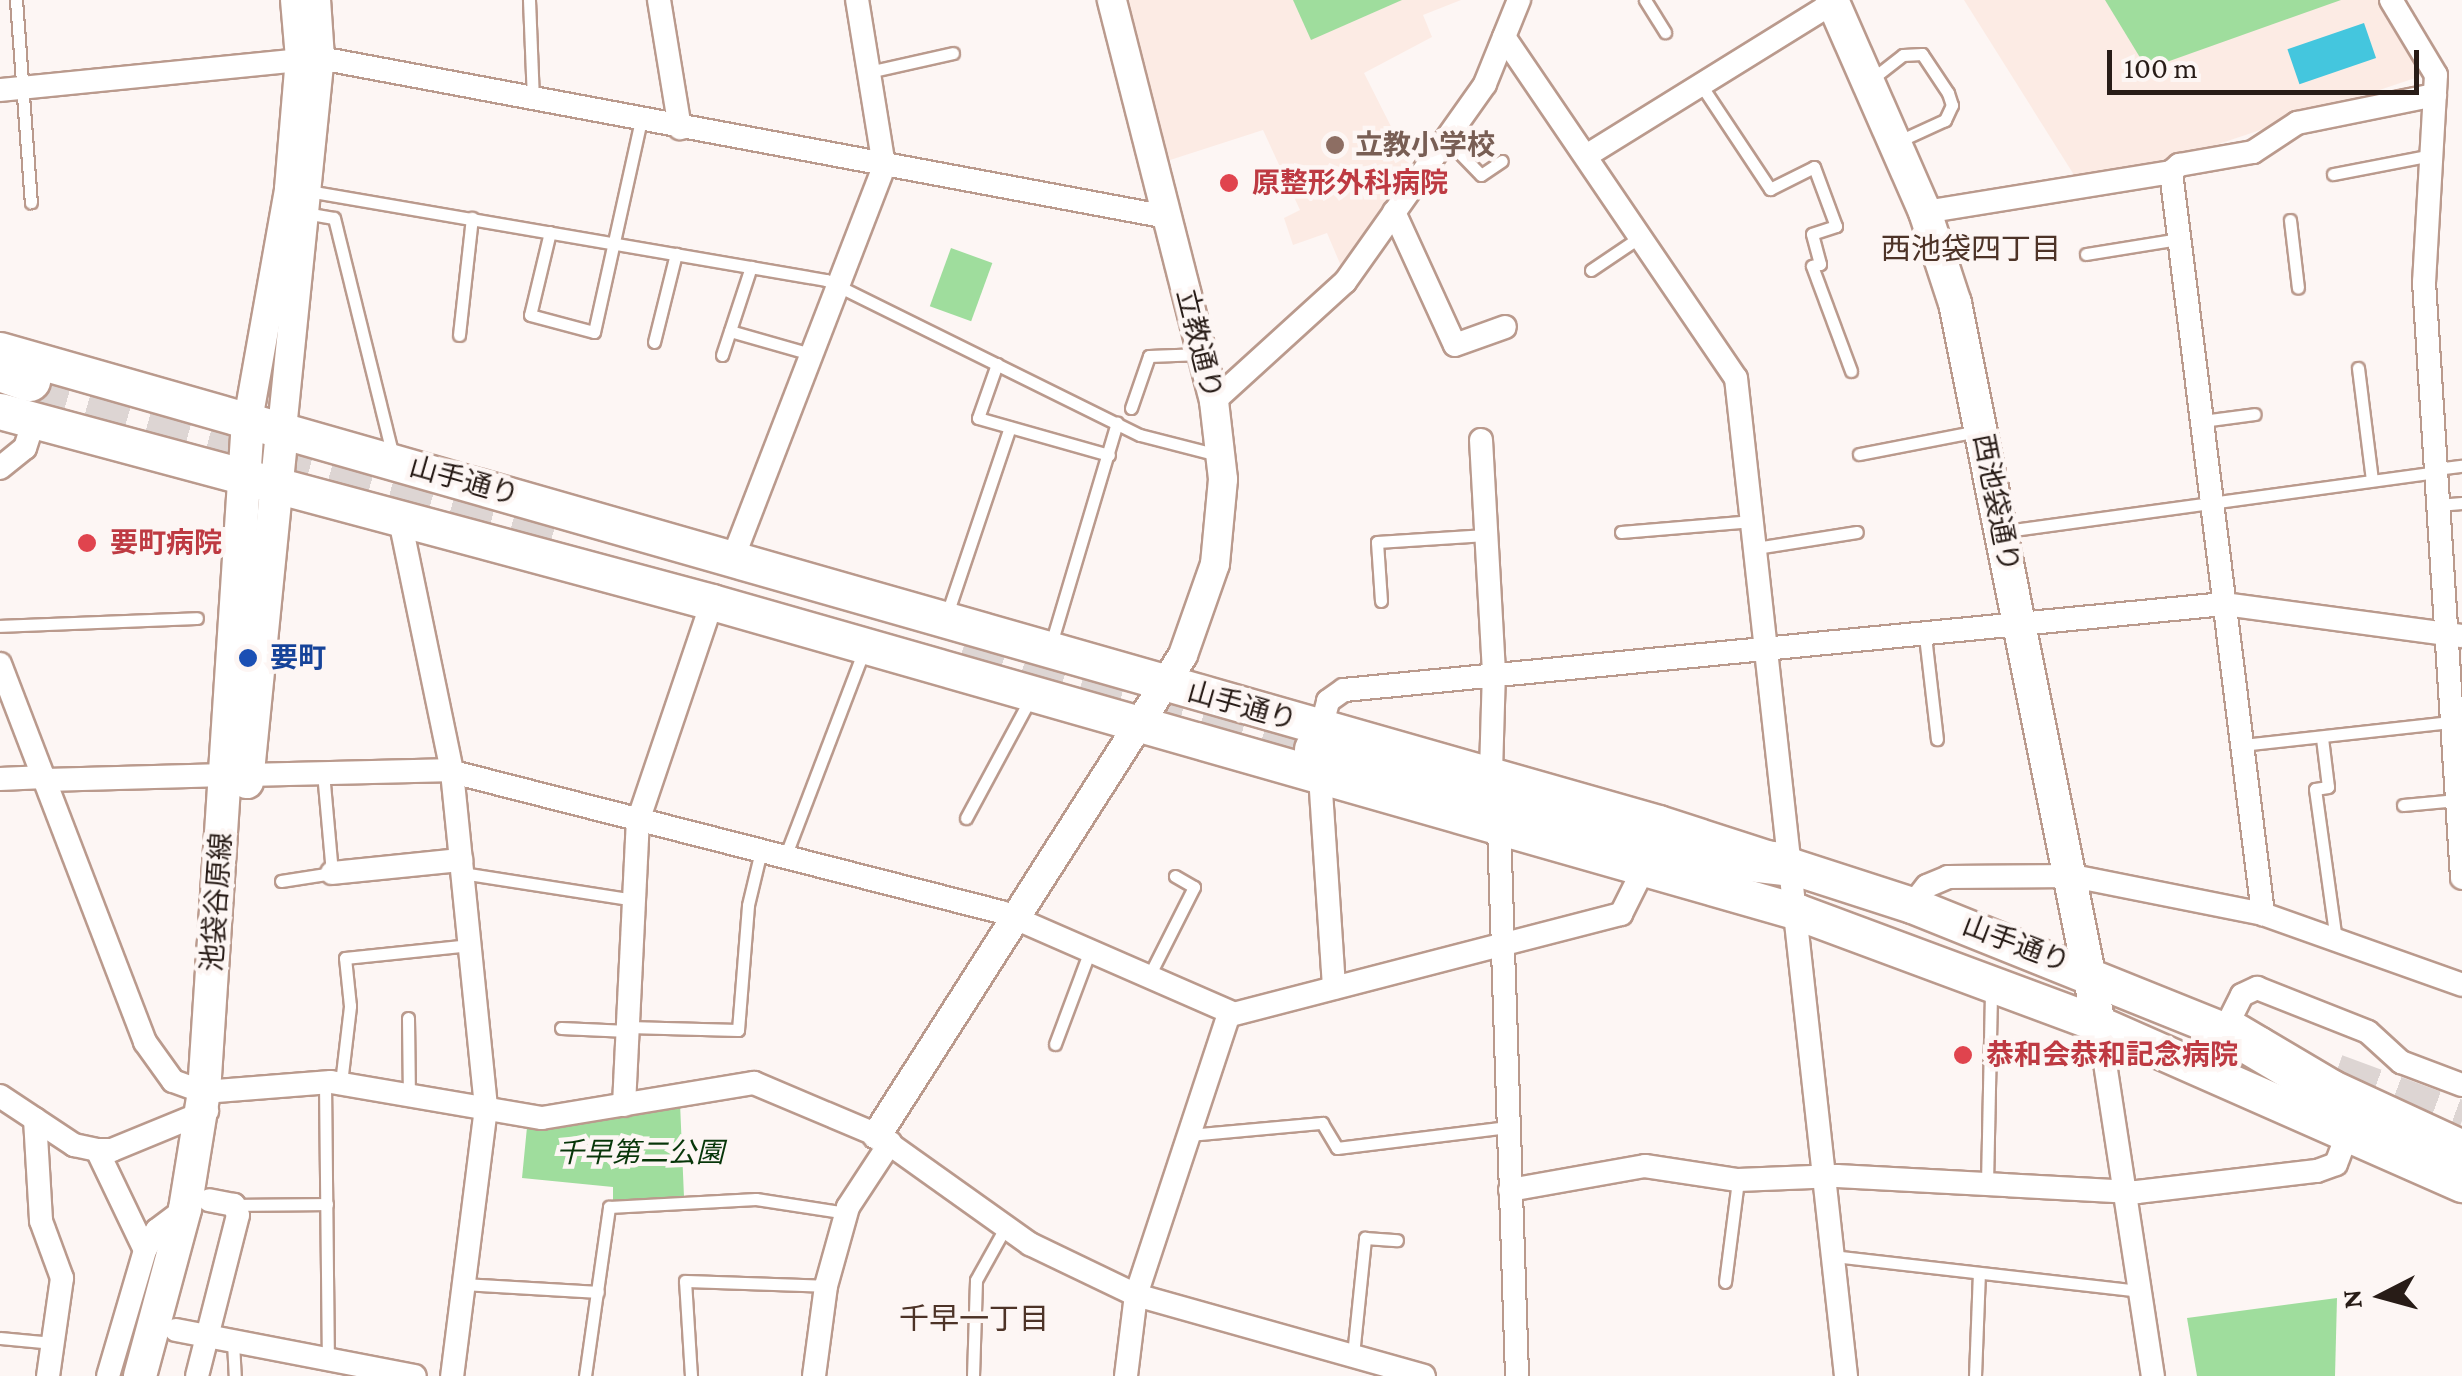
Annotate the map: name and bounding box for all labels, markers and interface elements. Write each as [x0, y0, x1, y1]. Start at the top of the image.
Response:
scale bar [2112, 30, 2424, 92]
text: 100 m [2124, 51, 2198, 84]
place label: 立教小学校 [1355, 128, 1495, 162]
marker: 立教小学校 [1324, 134, 1346, 156]
place label: 原整形外科病院 [1252, 166, 1448, 200]
marker: 原整形外科病院 [1216, 170, 1242, 196]
district label: 西池袋四丁目 [1881, 231, 2061, 267]
street label: 立教通り [1169, 286, 1229, 402]
street label: 西池袋通り [1966, 431, 2026, 575]
street label: 山手通り [406, 449, 522, 513]
place label: 要町病院 [110, 526, 222, 560]
marker: 要町病院 [74, 530, 100, 556]
place label: 要町 [270, 641, 326, 675]
marker: 要町 [235, 645, 261, 671]
street label: 山手通り [1184, 674, 1300, 738]
street label: 池袋谷原線 [195, 831, 239, 973]
street label: 山手通り [1958, 908, 2074, 980]
place label: 恭和会恭和記念病院 [1986, 1038, 2238, 1072]
marker: 恭和会恭和記念病院 [1950, 1042, 1976, 1068]
park label: 千早第二公園 [556, 1136, 724, 1170]
north arrow [2332, 1246, 2432, 1346]
text: N [2335, 1288, 2368, 1310]
district label: 千早一丁目 [899, 1301, 1049, 1337]

